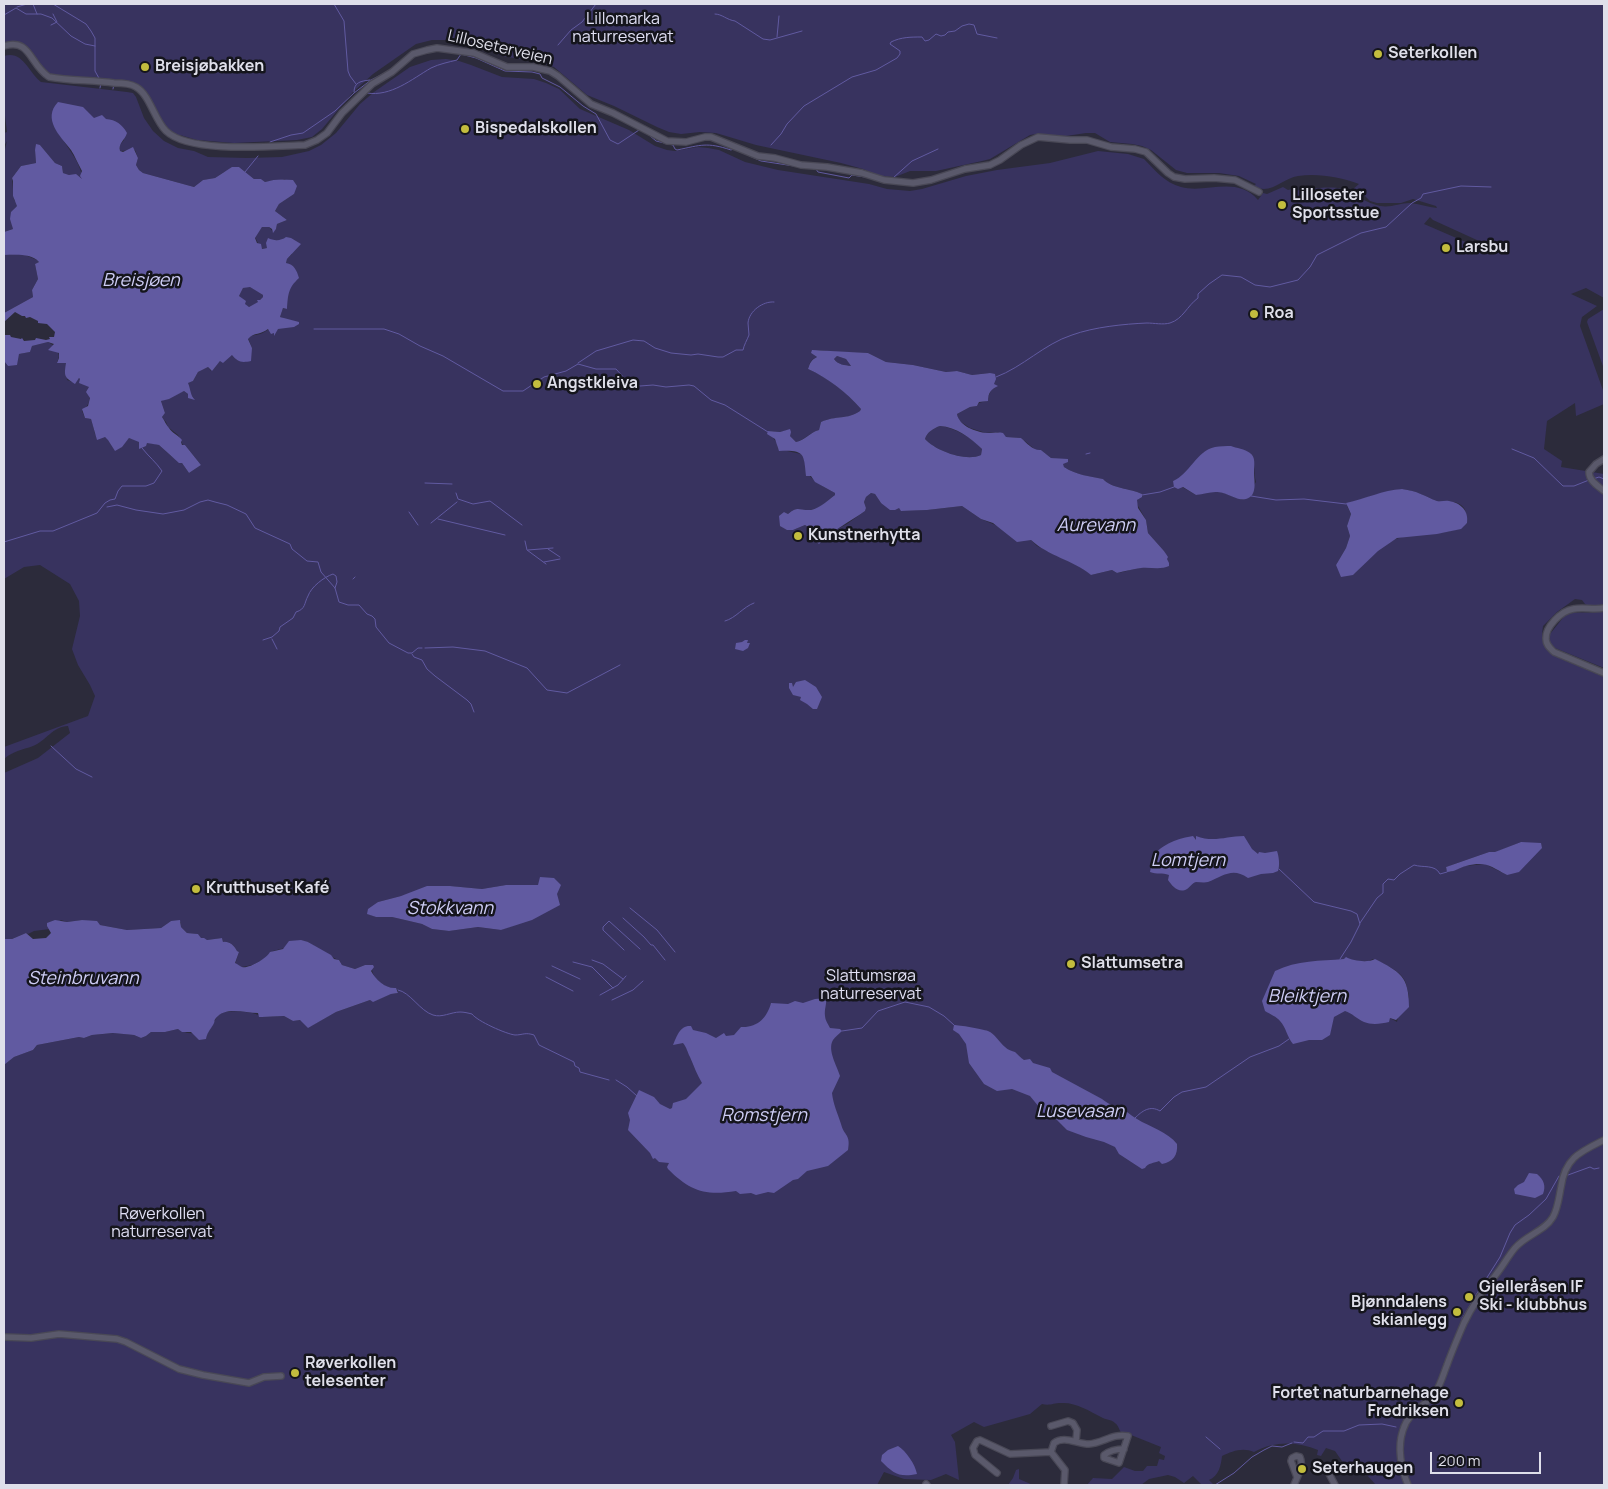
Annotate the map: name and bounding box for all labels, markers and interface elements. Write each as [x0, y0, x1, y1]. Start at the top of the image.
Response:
park label: Lillomarka naturreservat [572, 10, 674, 48]
street label: Lilloseterveien [446, 27, 554, 69]
place label: Seterkollen [1388, 44, 1477, 64]
marker: Seterkollen [1372, 48, 1384, 60]
place label: Breisjøbakken [155, 57, 264, 77]
marker: Breisjøbakken [139, 61, 151, 73]
place label: Bispedalskollen [475, 119, 597, 139]
marker: Bispedalskollen [459, 123, 471, 135]
place label: Lilloseter Sportsstue [1292, 186, 1379, 224]
marker: Lilloseter Sportsstue [1276, 199, 1288, 211]
place label: Larsbu [1456, 238, 1508, 258]
marker: Larsbu [1440, 242, 1452, 254]
water label: Breisjøen [102, 270, 180, 292]
place label: Roa [1264, 304, 1294, 324]
marker: Roa [1248, 308, 1260, 320]
place label: Angstkleiva [547, 374, 638, 394]
marker: Angstkleiva [531, 378, 543, 390]
water label: Aurevann [1057, 515, 1135, 537]
place label: Kunstnerhytta [808, 526, 920, 546]
marker: Kunstnerhytta [792, 530, 804, 542]
water label: Lomtjern [1151, 850, 1225, 872]
place label: Krutthuset Kafé [206, 879, 329, 899]
marker: Krutthuset Kafé [190, 883, 202, 895]
water label: Stokkvann [407, 898, 493, 920]
place label: Slattumsetra [1081, 954, 1183, 974]
marker: Slattumsetra [1065, 958, 1077, 970]
park label: Slattumsrøa naturreservat [820, 967, 922, 1005]
water label: Steinbruvann [27, 968, 139, 990]
water label: Bleiktjern [1268, 986, 1346, 1008]
water label: Lusevasan [1036, 1101, 1124, 1123]
water label: Romstjern [721, 1105, 807, 1127]
park label: Røverkollen naturreservat [111, 1205, 213, 1243]
place label: Gjelleråsen IF Ski - klubbhus [1479, 1278, 1587, 1316]
marker: Gjelleråsen IF Ski - klubbhus [1463, 1291, 1475, 1303]
place label: Bjønndalens skianlegg [1351, 1293, 1447, 1331]
marker: Bjønndalens skianlegg [1451, 1306, 1463, 1318]
place label: Røverkollen telesenter [305, 1354, 396, 1392]
marker: Røverkollen telesenter [289, 1367, 301, 1379]
place label: Fortet naturbarnehage Fredriksen [1272, 1384, 1449, 1422]
marker: Fortet naturbarnehage Fredriksen [1453, 1397, 1465, 1409]
scale bar [1433, 1442, 1544, 1474]
text: 200 m [1438, 1450, 1481, 1471]
place label: Seterhaugen [1312, 1459, 1413, 1479]
marker: Seterhaugen [1296, 1463, 1308, 1475]

